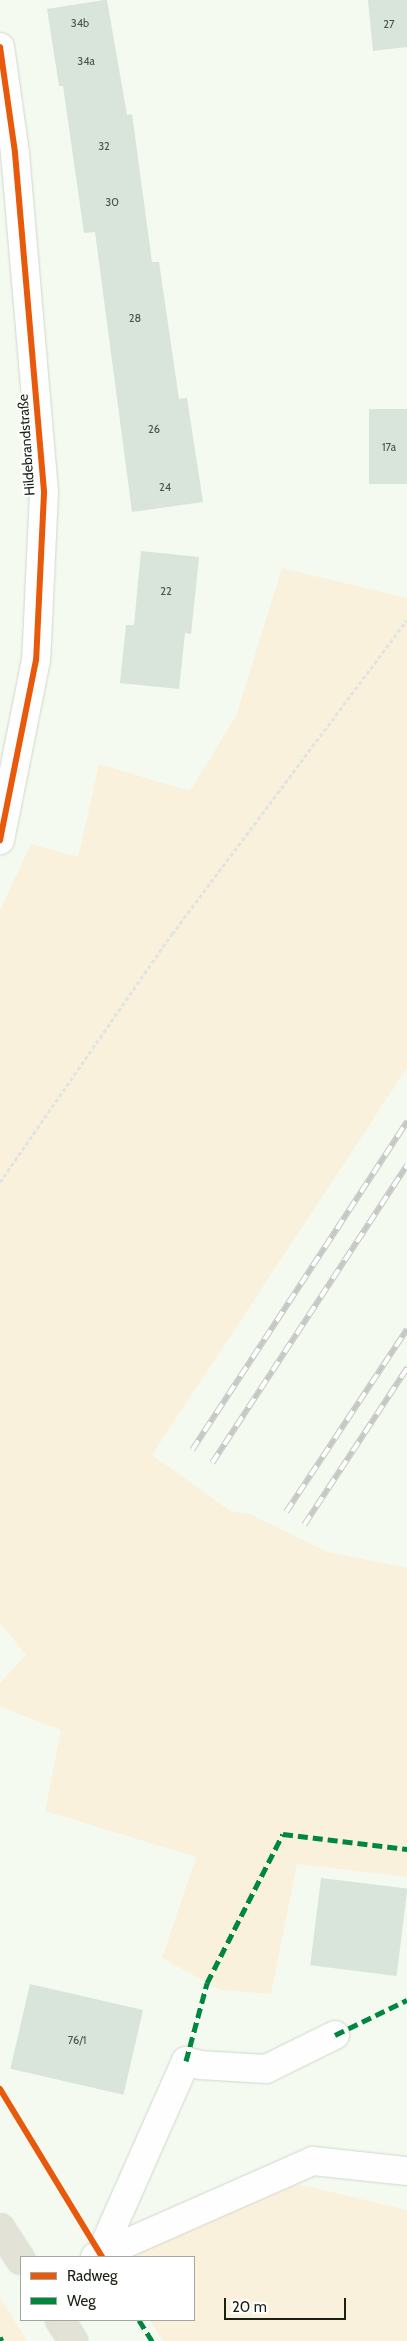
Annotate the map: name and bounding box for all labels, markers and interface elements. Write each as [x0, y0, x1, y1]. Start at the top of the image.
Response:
house number: 34b [71, 16, 89, 30]
house number: 27 [383, 17, 395, 31]
house number: 34a [77, 54, 95, 68]
house number: 32 [98, 139, 110, 153]
house number: 30 [105, 195, 119, 209]
house number: 28 [129, 311, 141, 325]
street label: Hildebrandstraße [14, 394, 38, 496]
house number: 26 [148, 422, 160, 436]
house number: 17a [382, 440, 396, 454]
house number: 24 [159, 480, 171, 494]
house number: 22 [160, 584, 172, 598]
house number: 76/1 [68, 2033, 86, 2047]
legend [20, 2256, 195, 2321]
text: Radweg [67, 2267, 117, 2285]
scale bar [227, 2288, 350, 2320]
text: Weg [67, 2292, 96, 2310]
text: 20 m [232, 2298, 267, 2316]

